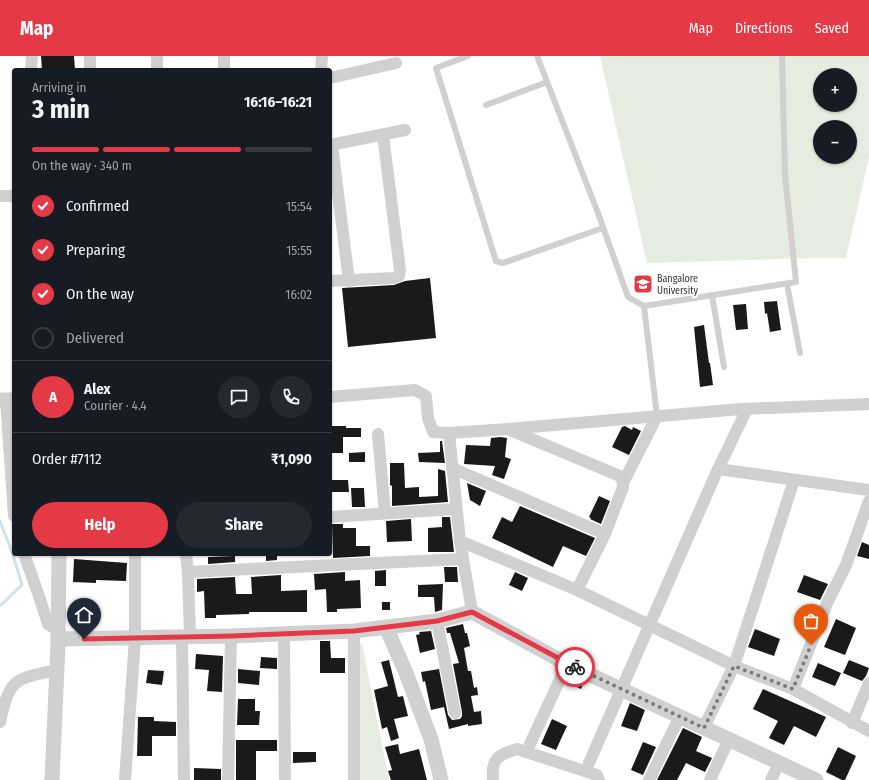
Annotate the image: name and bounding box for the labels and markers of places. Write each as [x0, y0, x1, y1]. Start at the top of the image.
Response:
school or university icon: Bangalore University [632, 273, 654, 295]
place label: Bangalore University [657, 273, 698, 297]
pin [67, 598, 101, 639]
pin [794, 604, 828, 645]

